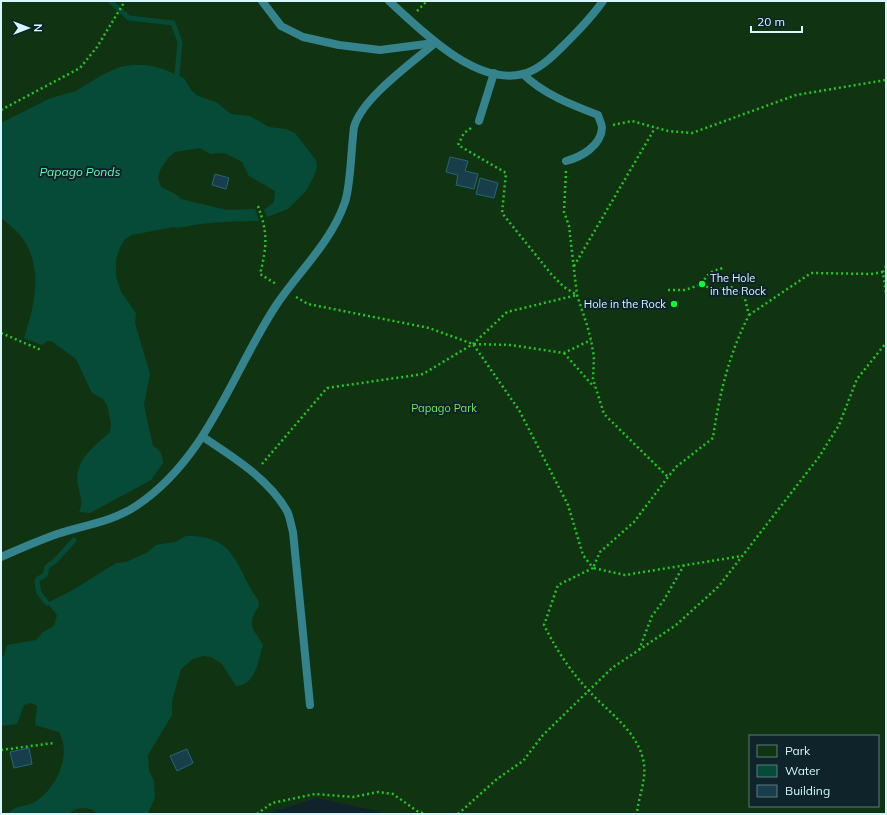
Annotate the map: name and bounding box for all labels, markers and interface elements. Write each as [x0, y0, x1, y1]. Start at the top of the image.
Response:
north arrow [8, 8, 48, 48]
scale bar [751, 8, 802, 34]
text: 20 m [757, 14, 785, 29]
text: N [31, 24, 45, 32]
water label: Papago Ponds [40, 164, 121, 179]
place label: The Hole in the Rock [710, 271, 766, 298]
marker: The Hole in the Rock [697, 279, 707, 289]
place label: Hole in the Rock [584, 297, 666, 311]
marker: Hole in the Rock [669, 299, 679, 309]
park label: Papago Park [411, 401, 477, 415]
legend [749, 735, 879, 807]
text: Park [785, 743, 811, 758]
text: Water [785, 763, 821, 778]
text: Building [785, 783, 830, 798]

